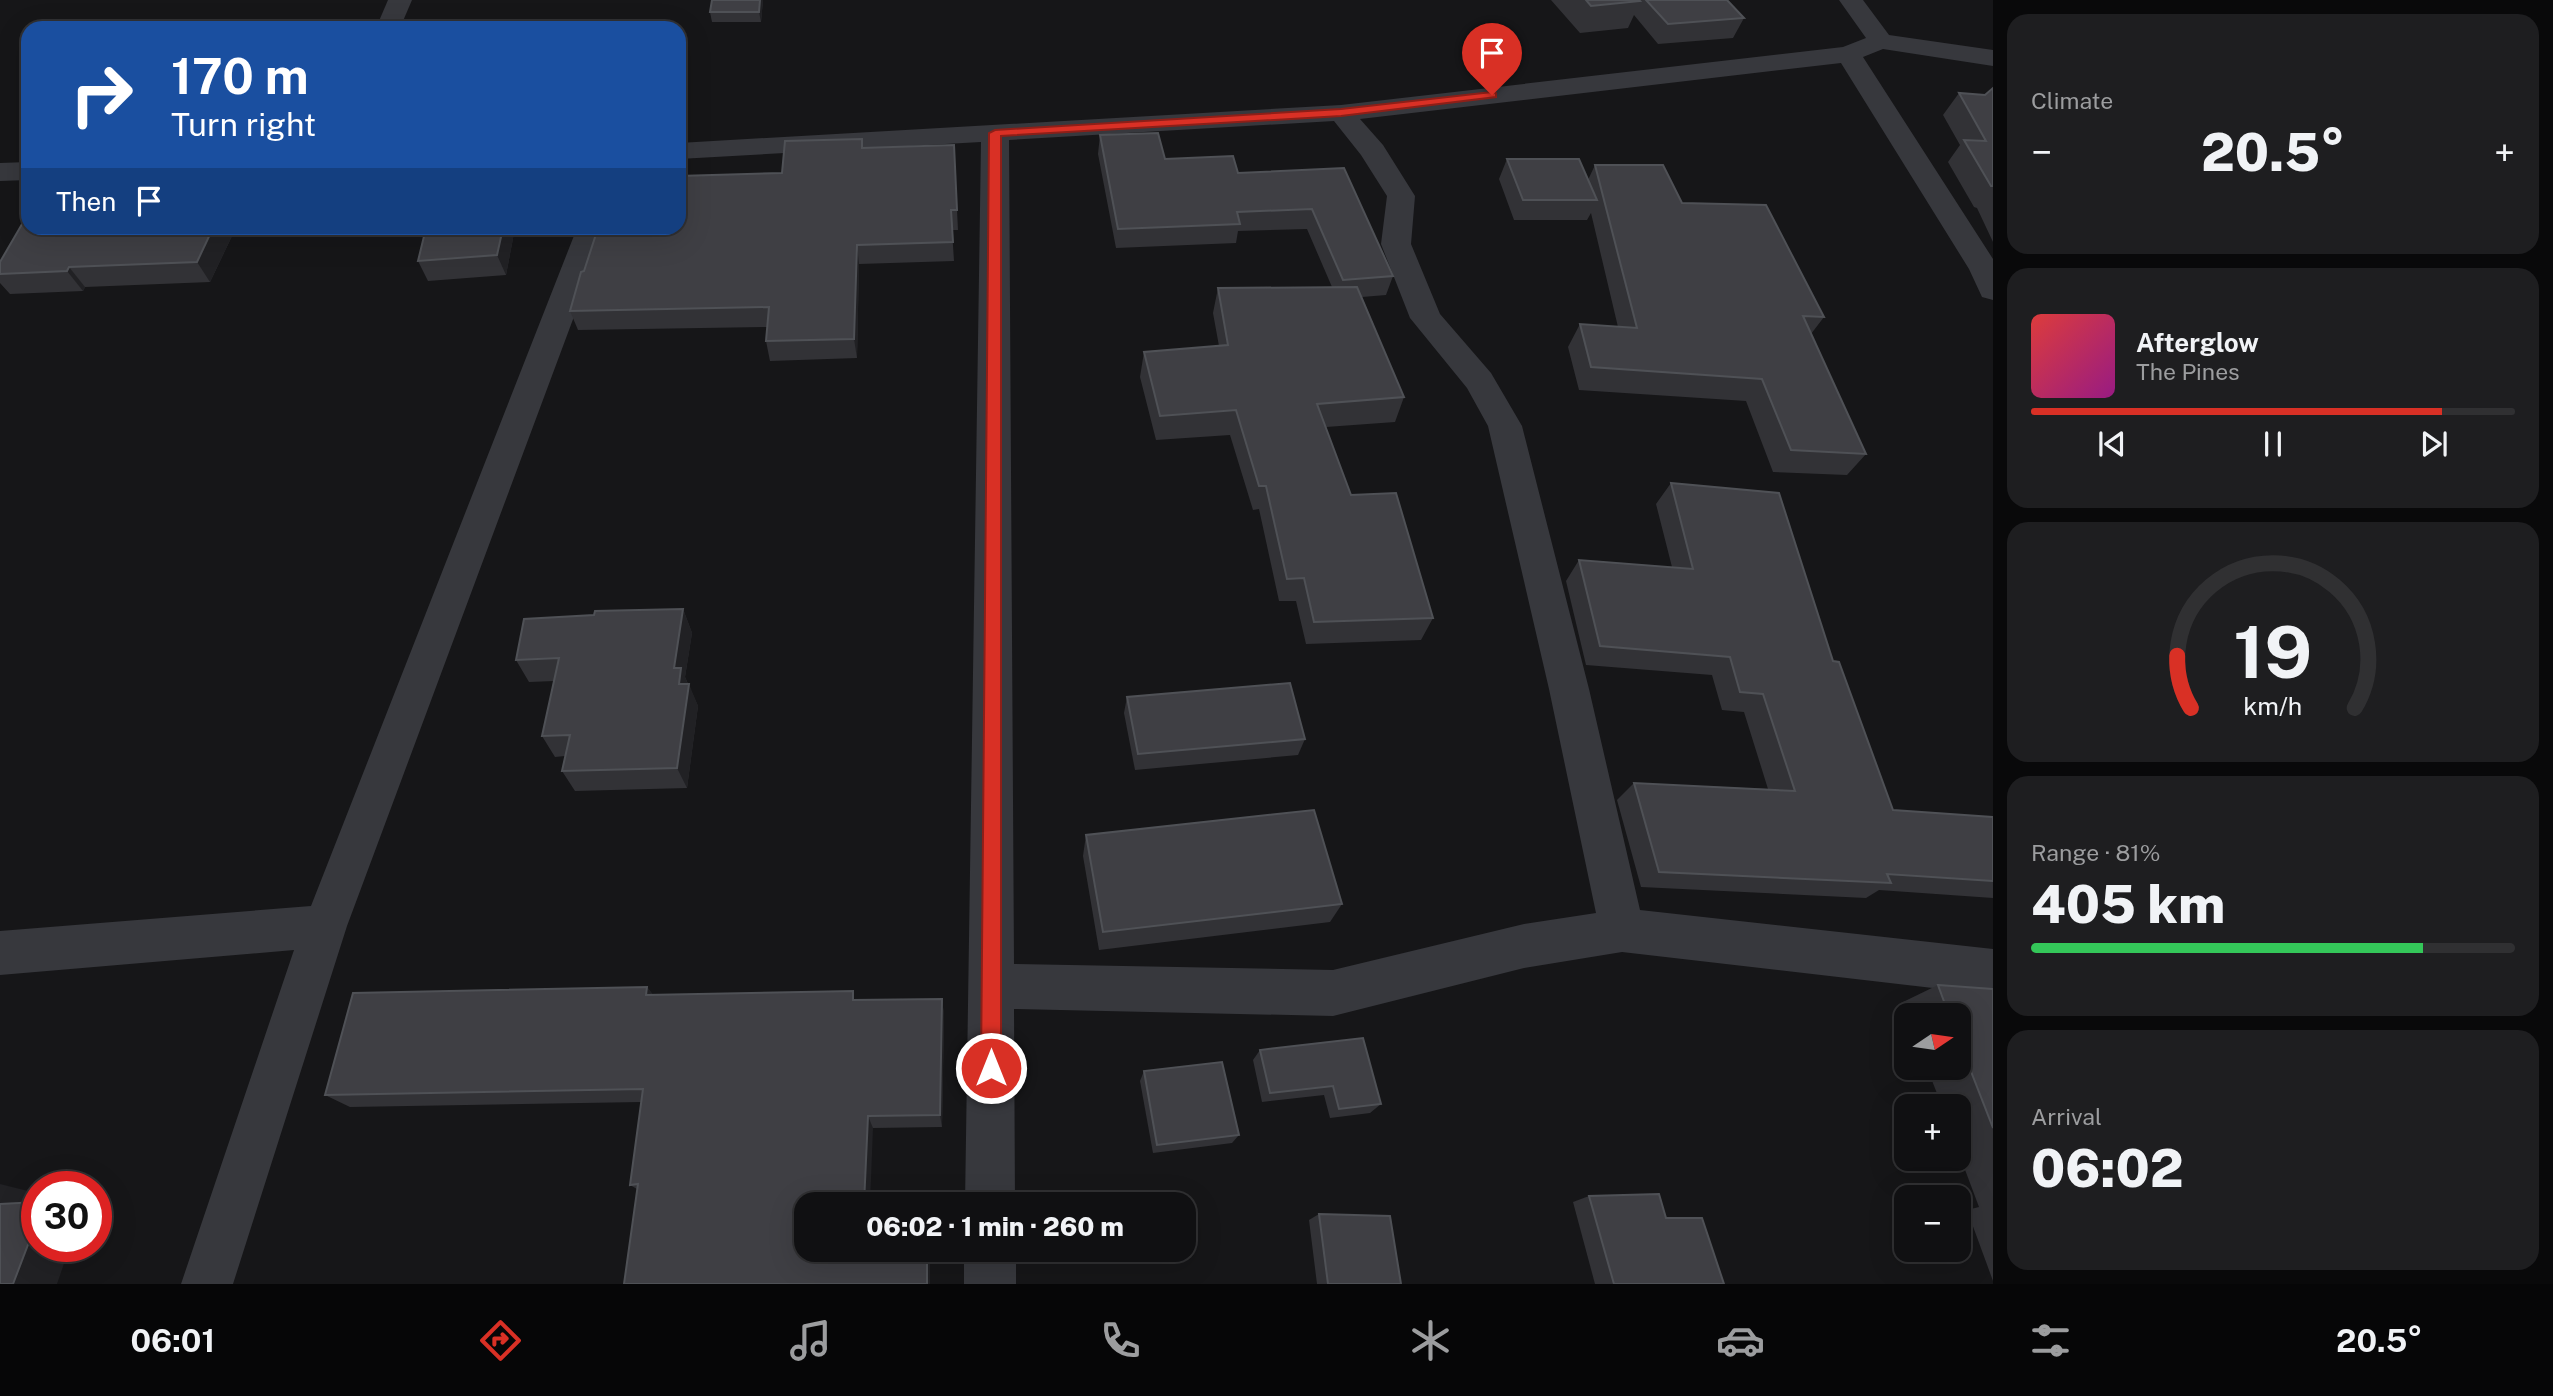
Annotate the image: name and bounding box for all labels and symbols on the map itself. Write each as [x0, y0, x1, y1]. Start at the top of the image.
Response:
pin [1462, 23, 1522, 95]
north arrow [1894, 1003, 1970, 1080]
position arrow [954, 1031, 1028, 1105]
speed limit sign: 30 [21, 1171, 112, 1262]

